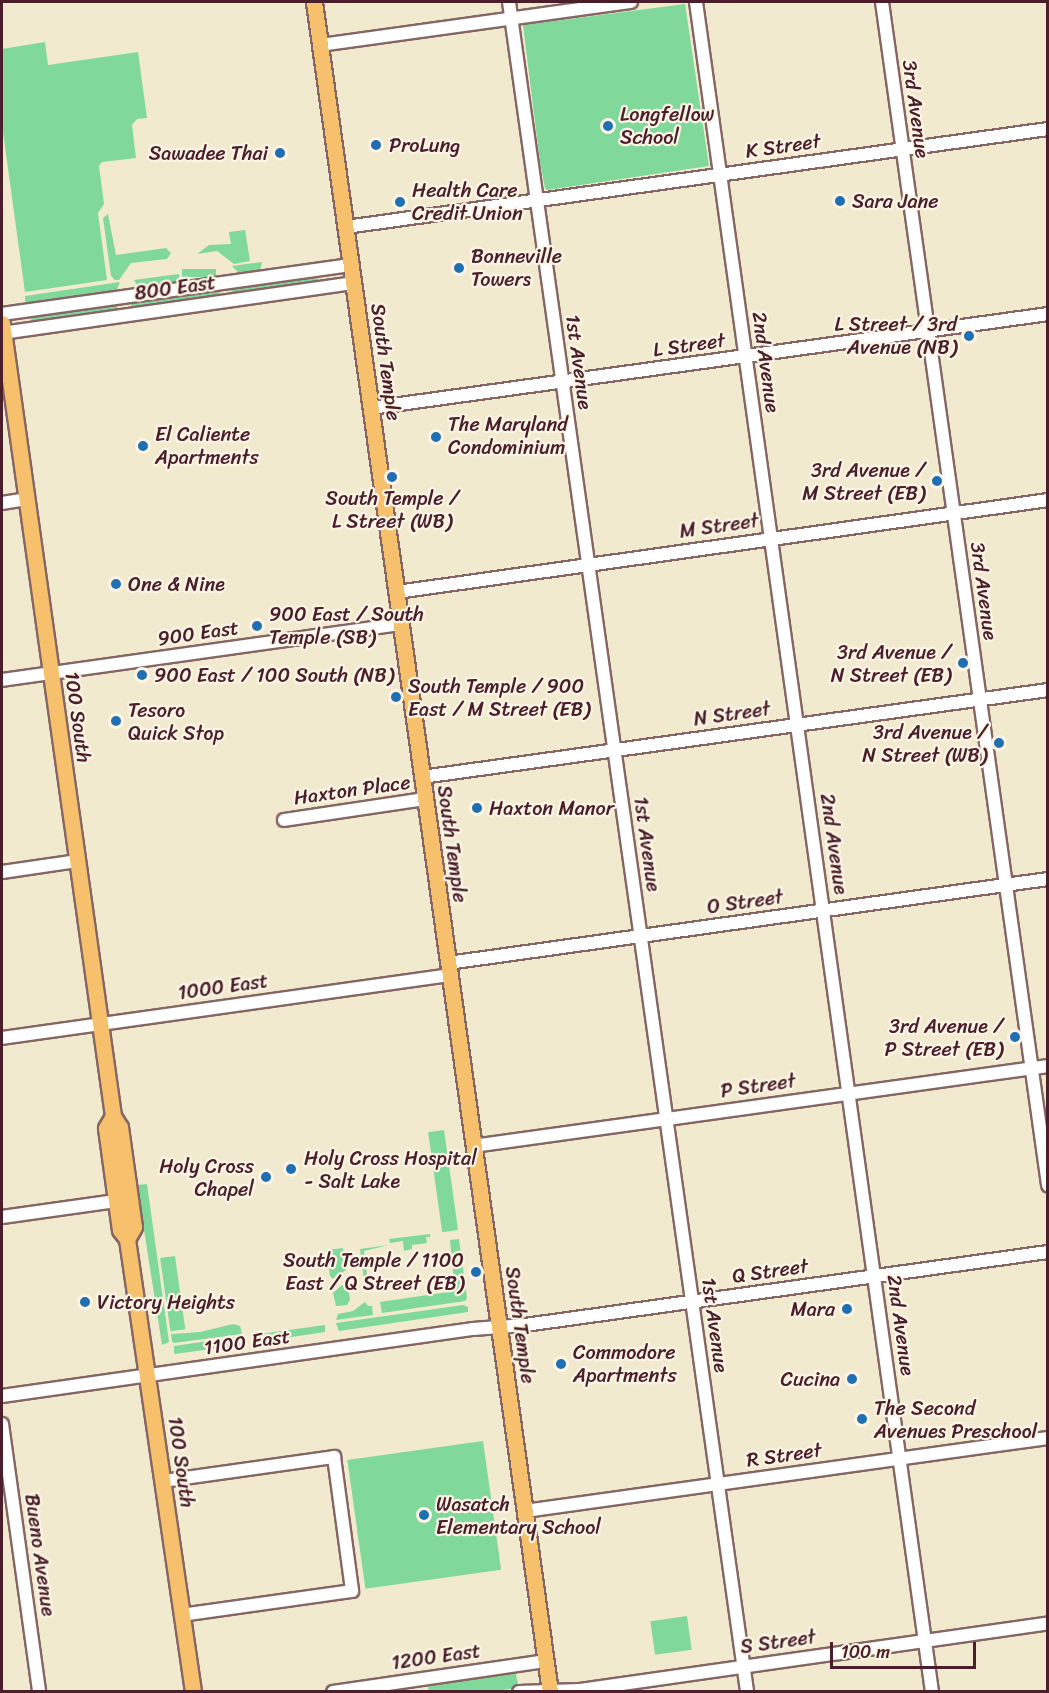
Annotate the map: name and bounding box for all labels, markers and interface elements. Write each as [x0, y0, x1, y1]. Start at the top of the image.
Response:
street label: 3rd Avenue [897, 58, 935, 160]
place label: Longfellow School [620, 102, 714, 149]
marker: Longfellow School [601, 119, 615, 133]
street label: K Street [744, 129, 822, 163]
place label: ProLung [389, 133, 460, 157]
marker: ProLung [367, 136, 385, 154]
place label: Sawadee Thai [149, 141, 268, 165]
marker: Sawadee Thai [273, 146, 287, 160]
place label: Health Care Credit Union [412, 178, 523, 225]
place label: Sara Jane [852, 189, 939, 213]
marker: Sara Jane [833, 194, 847, 208]
marker: Health Care Credit Union [393, 195, 407, 209]
place label: Bonneville Towers [471, 244, 562, 291]
marker: Bonneville Towers [452, 261, 466, 275]
street label: 800 East [133, 270, 217, 306]
street label: South Temple [366, 301, 406, 423]
street label: 2nd Avenue [747, 310, 785, 414]
place label: L Street / 3rd Avenue (NB) [834, 312, 957, 359]
street label: 1st Avenue [560, 313, 598, 411]
street label: L Street [651, 328, 727, 362]
marker: L Street / 3rd Avenue (NB) [962, 329, 976, 343]
place label: The Maryland Condominium [448, 413, 567, 460]
place label: El Caliente Apartments [155, 422, 259, 469]
marker: The Maryland Condominium [429, 430, 443, 444]
marker: El Caliente Apartments [136, 439, 150, 453]
place label: 3rd Avenue / M Street (EB) [802, 458, 925, 505]
marker: South Temple / L Street (WB) [385, 470, 399, 484]
marker: 3rd Avenue / M Street (EB) [930, 474, 944, 488]
place label: South Temple / L Street (WB) [325, 486, 459, 533]
street label: M Street [678, 509, 760, 543]
street label: 3rd Avenue [965, 540, 1003, 642]
place label: One & Nine [128, 572, 226, 596]
marker: One & Nine [109, 577, 123, 591]
place label: 900 East / South Temple (SB) [269, 602, 424, 649]
street label: 900 East [156, 615, 240, 651]
marker: 900 East / South Temple (SB) [250, 619, 264, 633]
place label: 3rd Avenue / N Street (EB) [831, 640, 951, 687]
marker: 3rd Avenue / N Street (EB) [956, 656, 970, 670]
place label: 900 East / 100 South (NB) [154, 663, 394, 687]
marker: 900 East / 100 South (NB) [135, 668, 149, 682]
street label: 100 South [60, 670, 96, 764]
place label: South Temple / 900 East / M Street (EB) [408, 674, 590, 721]
marker: South Temple / 900 East / M Street (EB) [389, 690, 403, 704]
street label: N Street [692, 697, 772, 731]
place label: Tesoro Quick Stop [128, 698, 225, 745]
marker: Tesoro Quick Stop [109, 714, 123, 728]
place label: 3rd Avenue / N Street (WB) [862, 720, 987, 767]
marker: 3rd Avenue / N Street (WB) [992, 736, 1006, 750]
street label: Haxton Place [292, 770, 412, 810]
street label: South Temple [432, 783, 472, 905]
street label: 2nd Avenue [815, 792, 853, 896]
street label: 1st Avenue [628, 795, 666, 893]
place label: Haxton Manor [489, 796, 614, 820]
marker: Haxton Manor [470, 801, 484, 815]
street label: O Street [706, 885, 784, 919]
street label: 1000 East [176, 969, 270, 1005]
place label: 3rd Avenue / P Street (EB) [884, 1014, 1003, 1061]
marker: 3rd Avenue / P Street (EB) [1008, 1030, 1022, 1044]
street label: P Street [719, 1069, 797, 1103]
place label: Holy Cross Hospital - Salt Lake [304, 1146, 476, 1193]
place label: Holy Cross Chapel [160, 1154, 254, 1201]
marker: Holy Cross Hospital - Salt Lake [282, 1160, 300, 1178]
marker: Holy Cross Chapel [259, 1170, 273, 1184]
place label: South Temple / 1100 East / Q Street (EB) [282, 1248, 464, 1295]
street label: Q Street [731, 1254, 809, 1288]
street label: South Temple [500, 1264, 540, 1386]
marker: South Temple / 1100 East / Q Street (EB) [469, 1265, 483, 1279]
street label: 2nd Avenue [882, 1273, 920, 1377]
street label: 1st Avenue [696, 1276, 734, 1374]
place label: Victory Heights [97, 1290, 235, 1314]
marker: Victory Heights [78, 1295, 92, 1309]
place label: Mara [790, 1297, 835, 1321]
marker: Mara [840, 1302, 854, 1316]
street label: 1100 East [202, 1324, 292, 1360]
place label: Commodore Apartments [573, 1340, 677, 1387]
marker: Commodore Apartments [554, 1357, 568, 1371]
place label: Cucina [780, 1367, 840, 1391]
marker: Cucina [845, 1372, 859, 1386]
place label: The Second Avenues Preschool [874, 1396, 1037, 1443]
marker: The Second Avenues Preschool [855, 1412, 869, 1426]
street label: 100 South [163, 1415, 199, 1509]
street label: R Street [745, 1438, 823, 1472]
street label: Bueno Avenue [20, 1492, 60, 1618]
place label: Wasatch Elementary School [436, 1492, 601, 1539]
marker: Wasatch Elementary School [417, 1508, 431, 1522]
street label: S Street [739, 1625, 817, 1659]
scale bar [833, 1630, 978, 1668]
text: 100 m [841, 1636, 890, 1668]
street label: 1200 East [390, 1639, 482, 1675]

